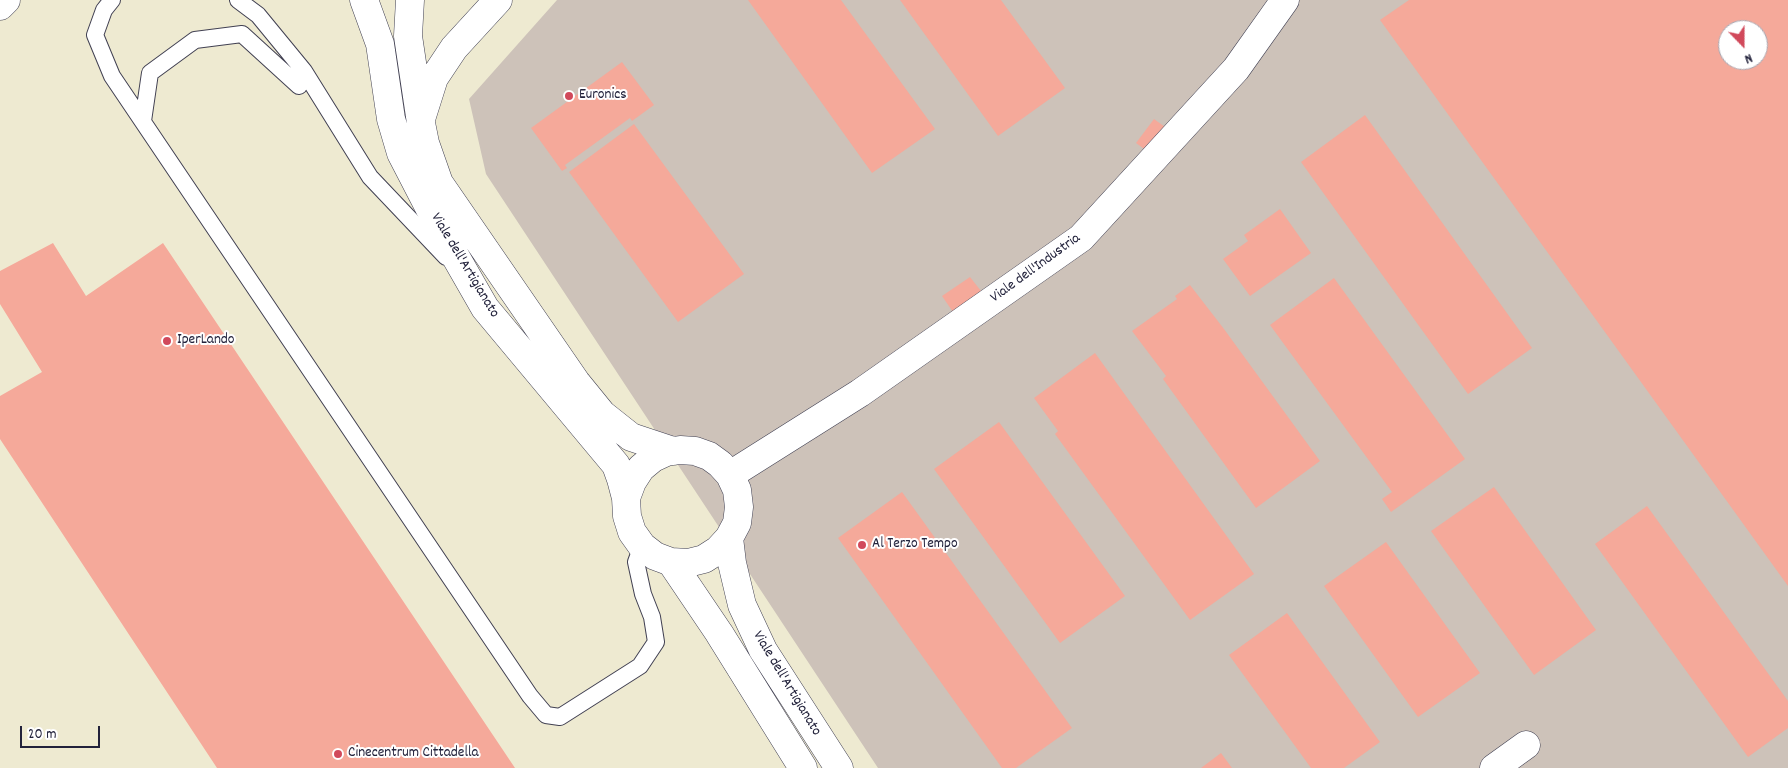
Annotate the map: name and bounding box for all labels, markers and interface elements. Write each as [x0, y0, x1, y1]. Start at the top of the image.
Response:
north arrow [1718, 20, 1768, 70]
text: N [1741, 47, 1755, 69]
place label: Euronics [579, 87, 627, 105]
marker: Euronics [563, 90, 575, 102]
street label: Viale dell'Artigianato [426, 210, 502, 322]
street label: Viale dell'Industria [988, 230, 1084, 308]
place label: IperLando [177, 332, 235, 350]
marker: IperLando [161, 335, 173, 347]
place label: Al Terzo Tempo [872, 536, 958, 554]
marker: Al Terzo Tempo [856, 539, 868, 551]
street label: Viale dell'Artigianato [748, 628, 824, 740]
scale bar [22, 716, 102, 748]
text: 20 m [28, 724, 56, 746]
place label: Cinecentrum Cittadella [348, 745, 479, 763]
marker: Cinecentrum Cittadella [332, 748, 344, 760]

